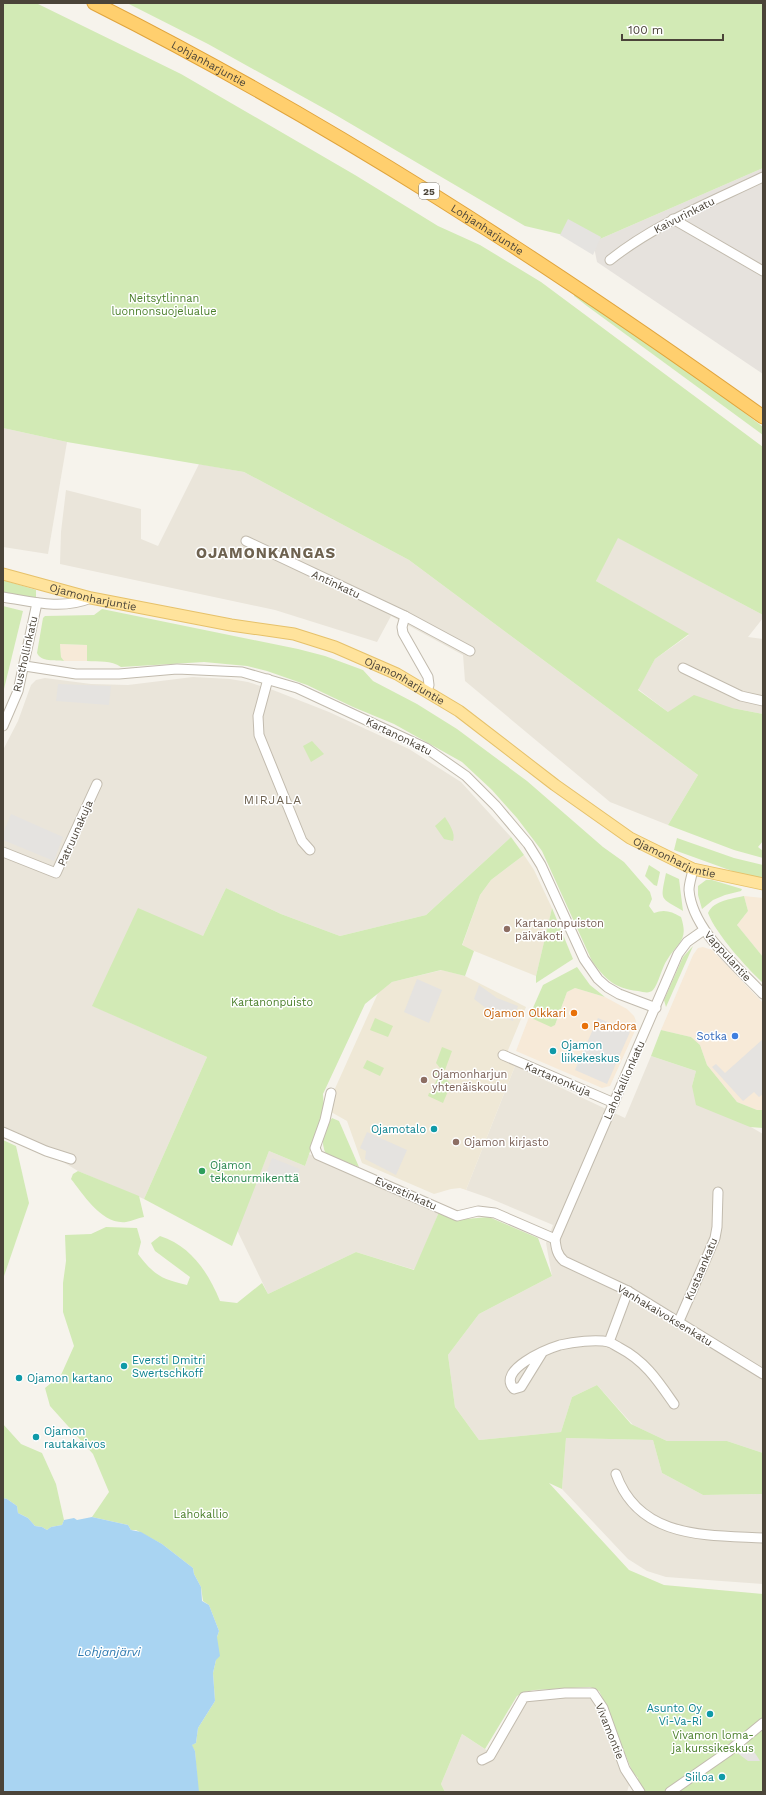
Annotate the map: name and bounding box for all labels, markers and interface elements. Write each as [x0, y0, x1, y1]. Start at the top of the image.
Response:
scale bar [622, 16, 723, 42]
text: 100 m [628, 23, 663, 37]
street label: Lohjanharjuntie [169, 38, 249, 90]
road number: 25 [419, 183, 439, 199]
street label: Kaivurinkatu [652, 195, 717, 236]
street label: Lohjanharjuntie [448, 202, 526, 258]
park label: Neitsytlinnan luonnonsuojelualue [111, 292, 217, 318]
district label: OJAMONKANGAS [196, 544, 336, 562]
street label: Antinkatu [310, 568, 362, 601]
street label: Ojamonharjuntie [48, 581, 138, 614]
street label: Rusthollinkatu [10, 615, 41, 693]
street label: Ojamonharjuntie [362, 655, 447, 708]
street label: Kartanonkatu [364, 715, 434, 758]
district label: MIRJALA [244, 793, 302, 807]
street label: Patruunakuja [55, 798, 96, 868]
street label: Ojamonharjuntie [631, 834, 717, 881]
place label: Kartanonpuiston päiväkoti [515, 917, 604, 943]
marker: Kartanonpuiston päiväkoti [502, 924, 512, 934]
street label: Vappulantie [702, 928, 754, 984]
park label: Kartanonpuisto [231, 996, 313, 1009]
place label: Ojamon Olkkari [483, 1007, 566, 1020]
marker: Ojamon Olkkari [569, 1008, 579, 1018]
place label: Pandora [593, 1020, 637, 1033]
marker: Pandora [580, 1021, 590, 1031]
place label: Sotka [696, 1030, 727, 1043]
marker: Sotka [730, 1031, 740, 1041]
place label: Ojamon liikekeskus [561, 1039, 620, 1065]
street label: Lahokallionkatu [601, 1039, 648, 1122]
marker: Ojamon liikekeskus [548, 1046, 558, 1056]
street label: Kartanonkuja [523, 1060, 593, 1099]
place label: Ojamonharjun yhtenäiskoulu [432, 1068, 507, 1094]
marker: Ojamonharjun yhtenäiskoulu [419, 1075, 429, 1085]
place label: Ojamotalo [371, 1123, 426, 1136]
marker: Ojamotalo [429, 1124, 439, 1134]
place label: Ojamon kirjasto [464, 1136, 549, 1149]
marker: Ojamon kirjasto [451, 1137, 461, 1147]
place label: Ojamon tekonurmikenttä [210, 1159, 299, 1185]
marker: Ojamon tekonurmikenttä [197, 1166, 207, 1176]
street label: Everstinkatu [373, 1174, 439, 1213]
street label: Kustaankatu [682, 1236, 721, 1303]
street label: Vanhakaivoksenkatu [615, 1282, 715, 1349]
place label: Eversti Dmitri Swertschkoff [132, 1354, 205, 1380]
marker: Eversti Dmitri Swertschkoff [119, 1361, 129, 1371]
place label: Ojamon kartano [27, 1372, 113, 1385]
marker: Ojamon kartano [14, 1373, 24, 1383]
place label: Ojamon rautakaivos [44, 1425, 106, 1451]
marker: Ojamon rautakaivos [31, 1432, 41, 1442]
park label: Lahokallio [174, 1508, 228, 1521]
water label: Lohjanjärvi [78, 1645, 141, 1659]
street label: Vivamontie [592, 1701, 627, 1761]
place label: Asunto Oy Vi-Va-Ri [647, 1702, 702, 1728]
marker: Asunto Oy Vi-Va-Ri [705, 1709, 715, 1719]
park label: Vivamon loma- ja kurssikeskus [671, 1729, 754, 1755]
place label: Siiloa [685, 1771, 714, 1784]
marker: Siiloa [717, 1772, 727, 1782]

